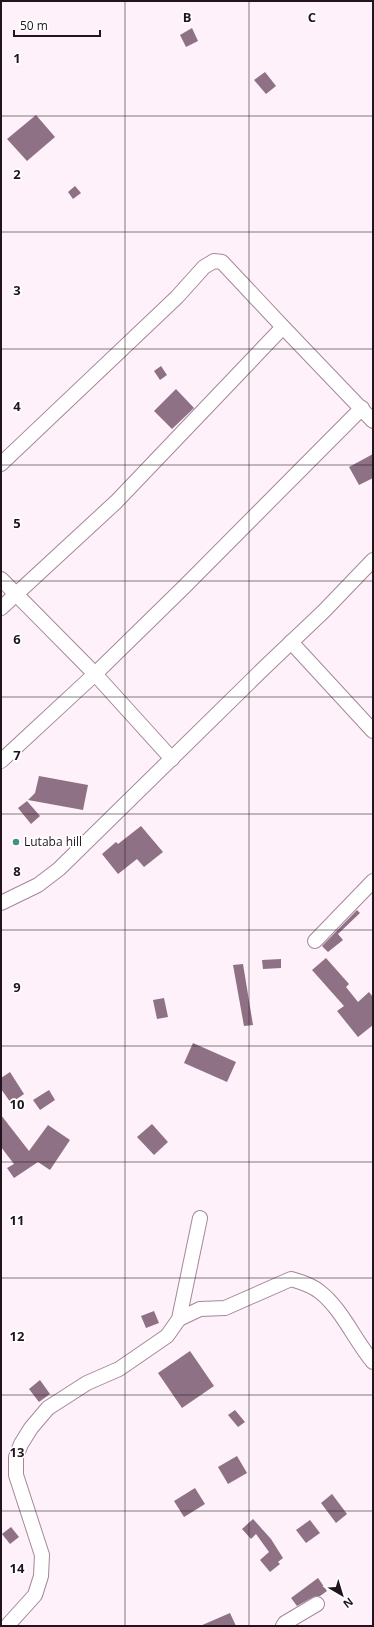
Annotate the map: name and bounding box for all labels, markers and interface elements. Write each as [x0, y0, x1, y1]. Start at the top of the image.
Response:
text: B [183, 8, 192, 26]
text: C [308, 8, 316, 26]
scale bar [14, 12, 100, 38]
text: 50 m [20, 17, 48, 34]
text: 1 [13, 49, 21, 67]
text: 2 [13, 165, 21, 183]
text: 3 [13, 281, 21, 299]
text: 4 [13, 397, 21, 415]
text: 5 [13, 514, 21, 532]
text: 6 [13, 630, 21, 648]
text: 7 [13, 746, 21, 764]
place label: Lutaba hill [24, 833, 82, 850]
marker: Lutaba hill [11, 837, 21, 847]
text: 8 [13, 862, 21, 880]
text: 9 [13, 978, 21, 996]
text: 10 [10, 1095, 24, 1113]
text: 11 [10, 1211, 24, 1229]
text: 12 [10, 1327, 25, 1345]
text: 13 [10, 1443, 24, 1461]
text: 14 [10, 1559, 25, 1577]
north arrow [322, 1575, 362, 1615]
text: N [340, 1595, 357, 1612]

